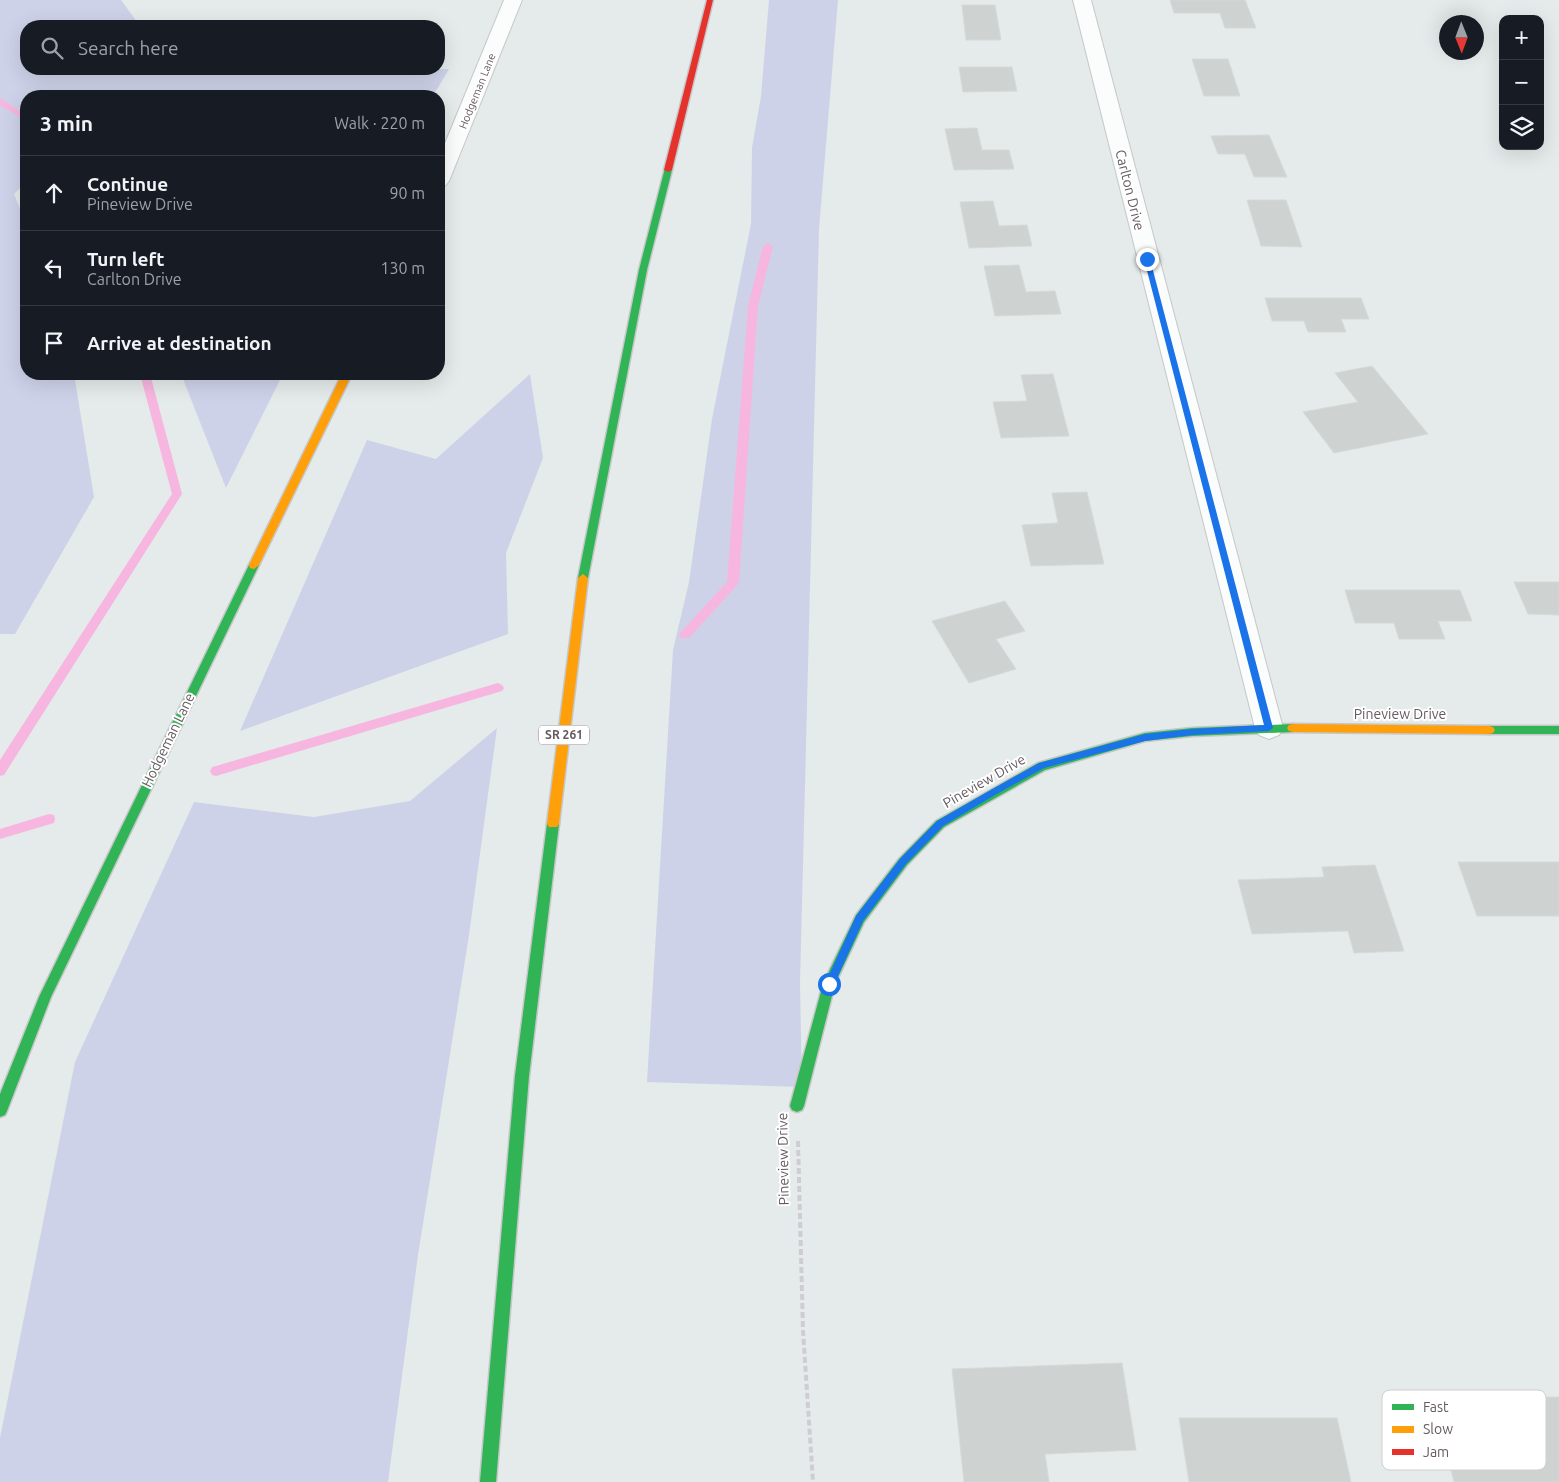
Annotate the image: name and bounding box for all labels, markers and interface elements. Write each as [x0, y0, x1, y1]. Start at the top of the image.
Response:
north arrow [1439, 15, 1484, 60]
map controls [1499, 15, 1544, 150]
button: + [1499, 15, 1544, 60]
search box [20, 20, 445, 75]
icon: search [38, 34, 66, 62]
text: Search here [78, 37, 178, 59]
street label: Hodgeman Lane [456, 51, 498, 131]
button: − [1499, 60, 1544, 105]
button: layers [1499, 105, 1544, 150]
text: 3 min [40, 111, 93, 135]
text: Walk · 220 m [334, 114, 425, 132]
street label: Carlton Drive [1112, 148, 1148, 232]
text: Continue [87, 173, 168, 195]
icon: ahead [40, 179, 68, 207]
text: 90 m [389, 184, 425, 202]
text: Pineview Drive [87, 195, 193, 213]
text: Turn left [87, 248, 165, 270]
route end [1136, 248, 1159, 271]
icon: left [40, 254, 68, 282]
text: 130 m [380, 259, 425, 277]
text: Carlton Drive [87, 270, 182, 288]
icon: arrive [40, 329, 68, 357]
text: Arrive at destination [87, 332, 272, 354]
street label: Hodgeman Lane [138, 690, 198, 790]
street label: Pineview Drive [1354, 706, 1446, 722]
road number: SR 261 [539, 726, 589, 744]
street label: Pineview Drive [940, 751, 1028, 811]
route start [818, 973, 841, 996]
street label: Pineview Drive [774, 1113, 792, 1205]
legend [1382, 1390, 1546, 1470]
text: Fast [1423, 1399, 1449, 1415]
text: Slow [1423, 1421, 1453, 1437]
text: Jam [1423, 1444, 1449, 1460]

